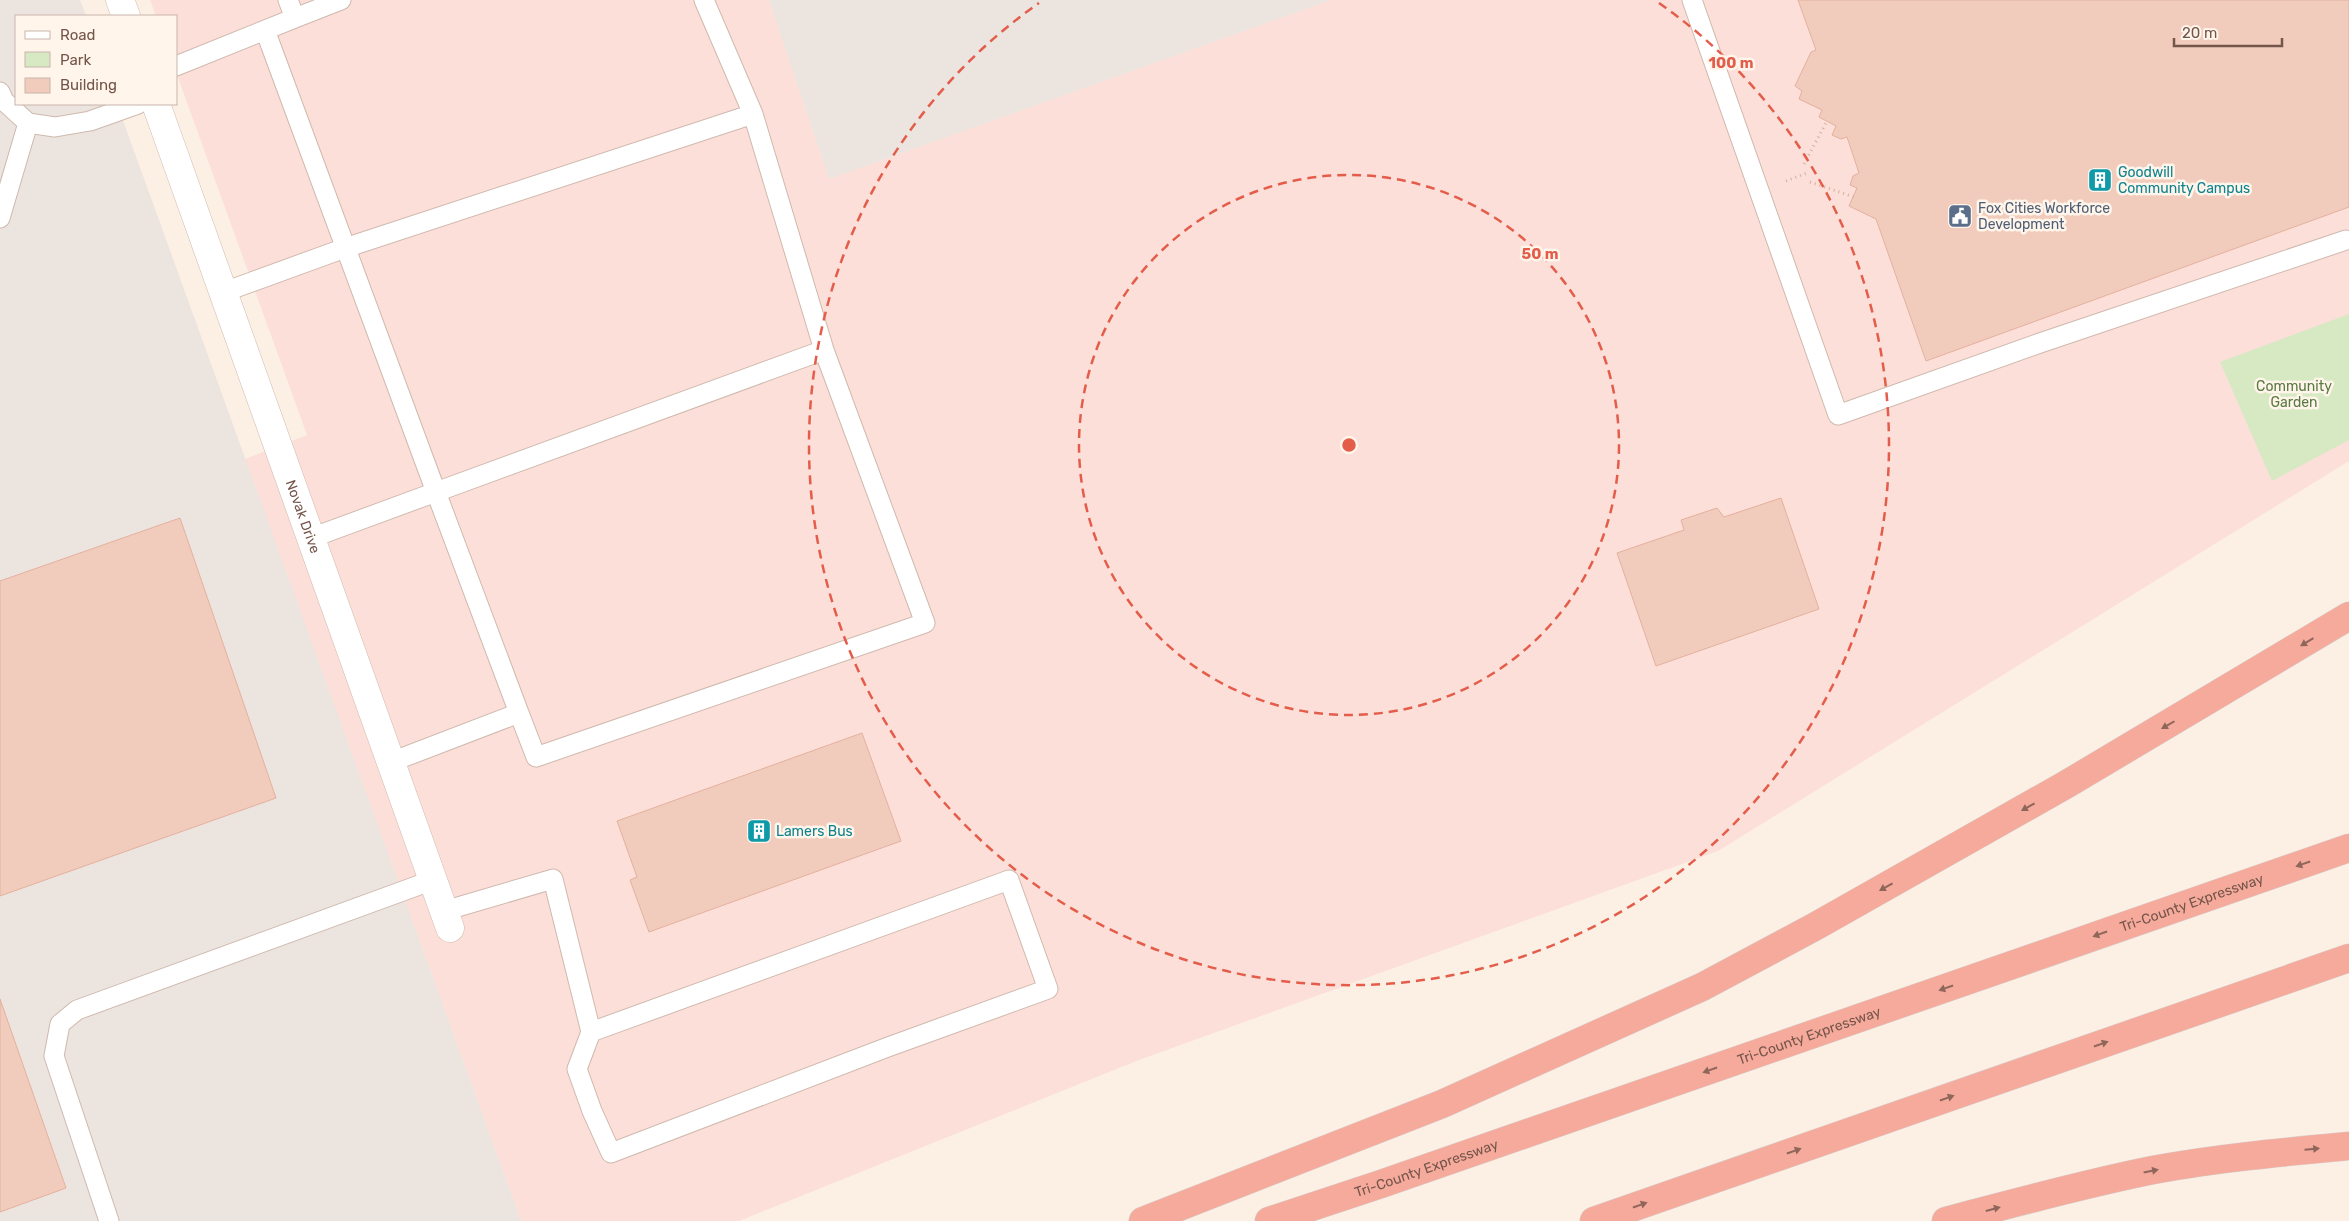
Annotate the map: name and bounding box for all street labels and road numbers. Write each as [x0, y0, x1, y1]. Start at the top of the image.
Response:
street label: Novak Drive [282, 477, 324, 556]
street label: Tri-County Expressway [2118, 870, 2266, 935]
street label: Tri-County Expressway [1735, 1003, 1883, 1068]
street label: Tri-County Expressway [1352, 1135, 1501, 1201]

